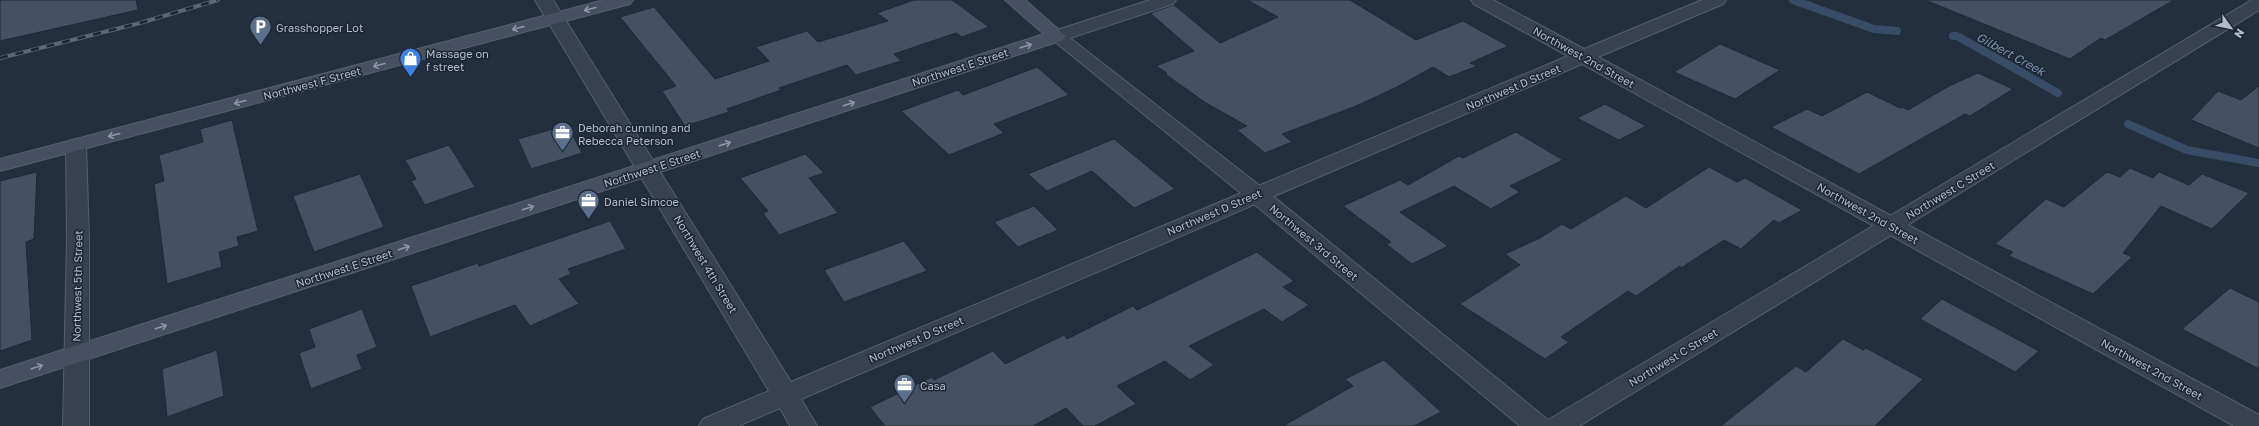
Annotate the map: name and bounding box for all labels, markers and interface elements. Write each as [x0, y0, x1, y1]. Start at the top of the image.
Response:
one-way arrow [584, 6, 597, 13]
north arrow [2211, 8, 2251, 48]
parking icon: Grasshopper Lot [248, 14, 274, 47]
place label: Grasshopper Lot [276, 21, 363, 34]
street label: Northwest 2nd Street [1531, 24, 1637, 90]
one-way arrow [512, 25, 525, 32]
text: N [2232, 27, 2248, 41]
water label: Gilbert Creek [1974, 29, 2049, 80]
one-way arrow [1019, 42, 1032, 49]
street label: Northwest E Street [910, 45, 1010, 89]
shop icon: Massage on f street [398, 46, 424, 79]
place label: Massage on f street [426, 47, 489, 73]
street label: Northwest D Street [1464, 61, 1562, 113]
one-way arrow [373, 62, 386, 69]
street label: Northwest F Street [262, 64, 362, 102]
one-way arrow [234, 99, 247, 106]
one-way arrow [842, 99, 854, 107]
office icon: Deborah cunning and Rebecca Peterson [549, 120, 575, 153]
place label: Deborah cunning and Rebecca Peterson [578, 121, 691, 147]
one-way arrow [108, 132, 121, 139]
one-way arrow [718, 140, 731, 147]
street label: Northwest E Street [602, 146, 702, 190]
street label: Northwest C Street [1903, 158, 1997, 222]
street label: Northwest 2nd Street [1815, 180, 1921, 246]
street label: Northwest D Street [1165, 186, 1263, 238]
office icon: Daniel Simcoe [575, 188, 601, 221]
place label: Daniel Simcoe [604, 195, 679, 208]
street label: Northwest 3rd Street [1267, 201, 1361, 283]
one-way arrow [521, 204, 534, 211]
street label: Northwest 4th Street [672, 213, 740, 315]
street label: Northwest 5th Street [70, 230, 84, 342]
one-way arrow [398, 244, 411, 251]
street label: Northwest E Street [294, 246, 394, 290]
street label: Northwest D Street [867, 313, 965, 365]
one-way arrow [154, 323, 167, 330]
street label: Northwest C Street [1626, 325, 1720, 389]
street label: Northwest 2nd Street [2099, 336, 2205, 402]
one-way arrow [31, 363, 43, 371]
office icon: Casa [891, 372, 917, 405]
place label: Casa [920, 379, 946, 392]

